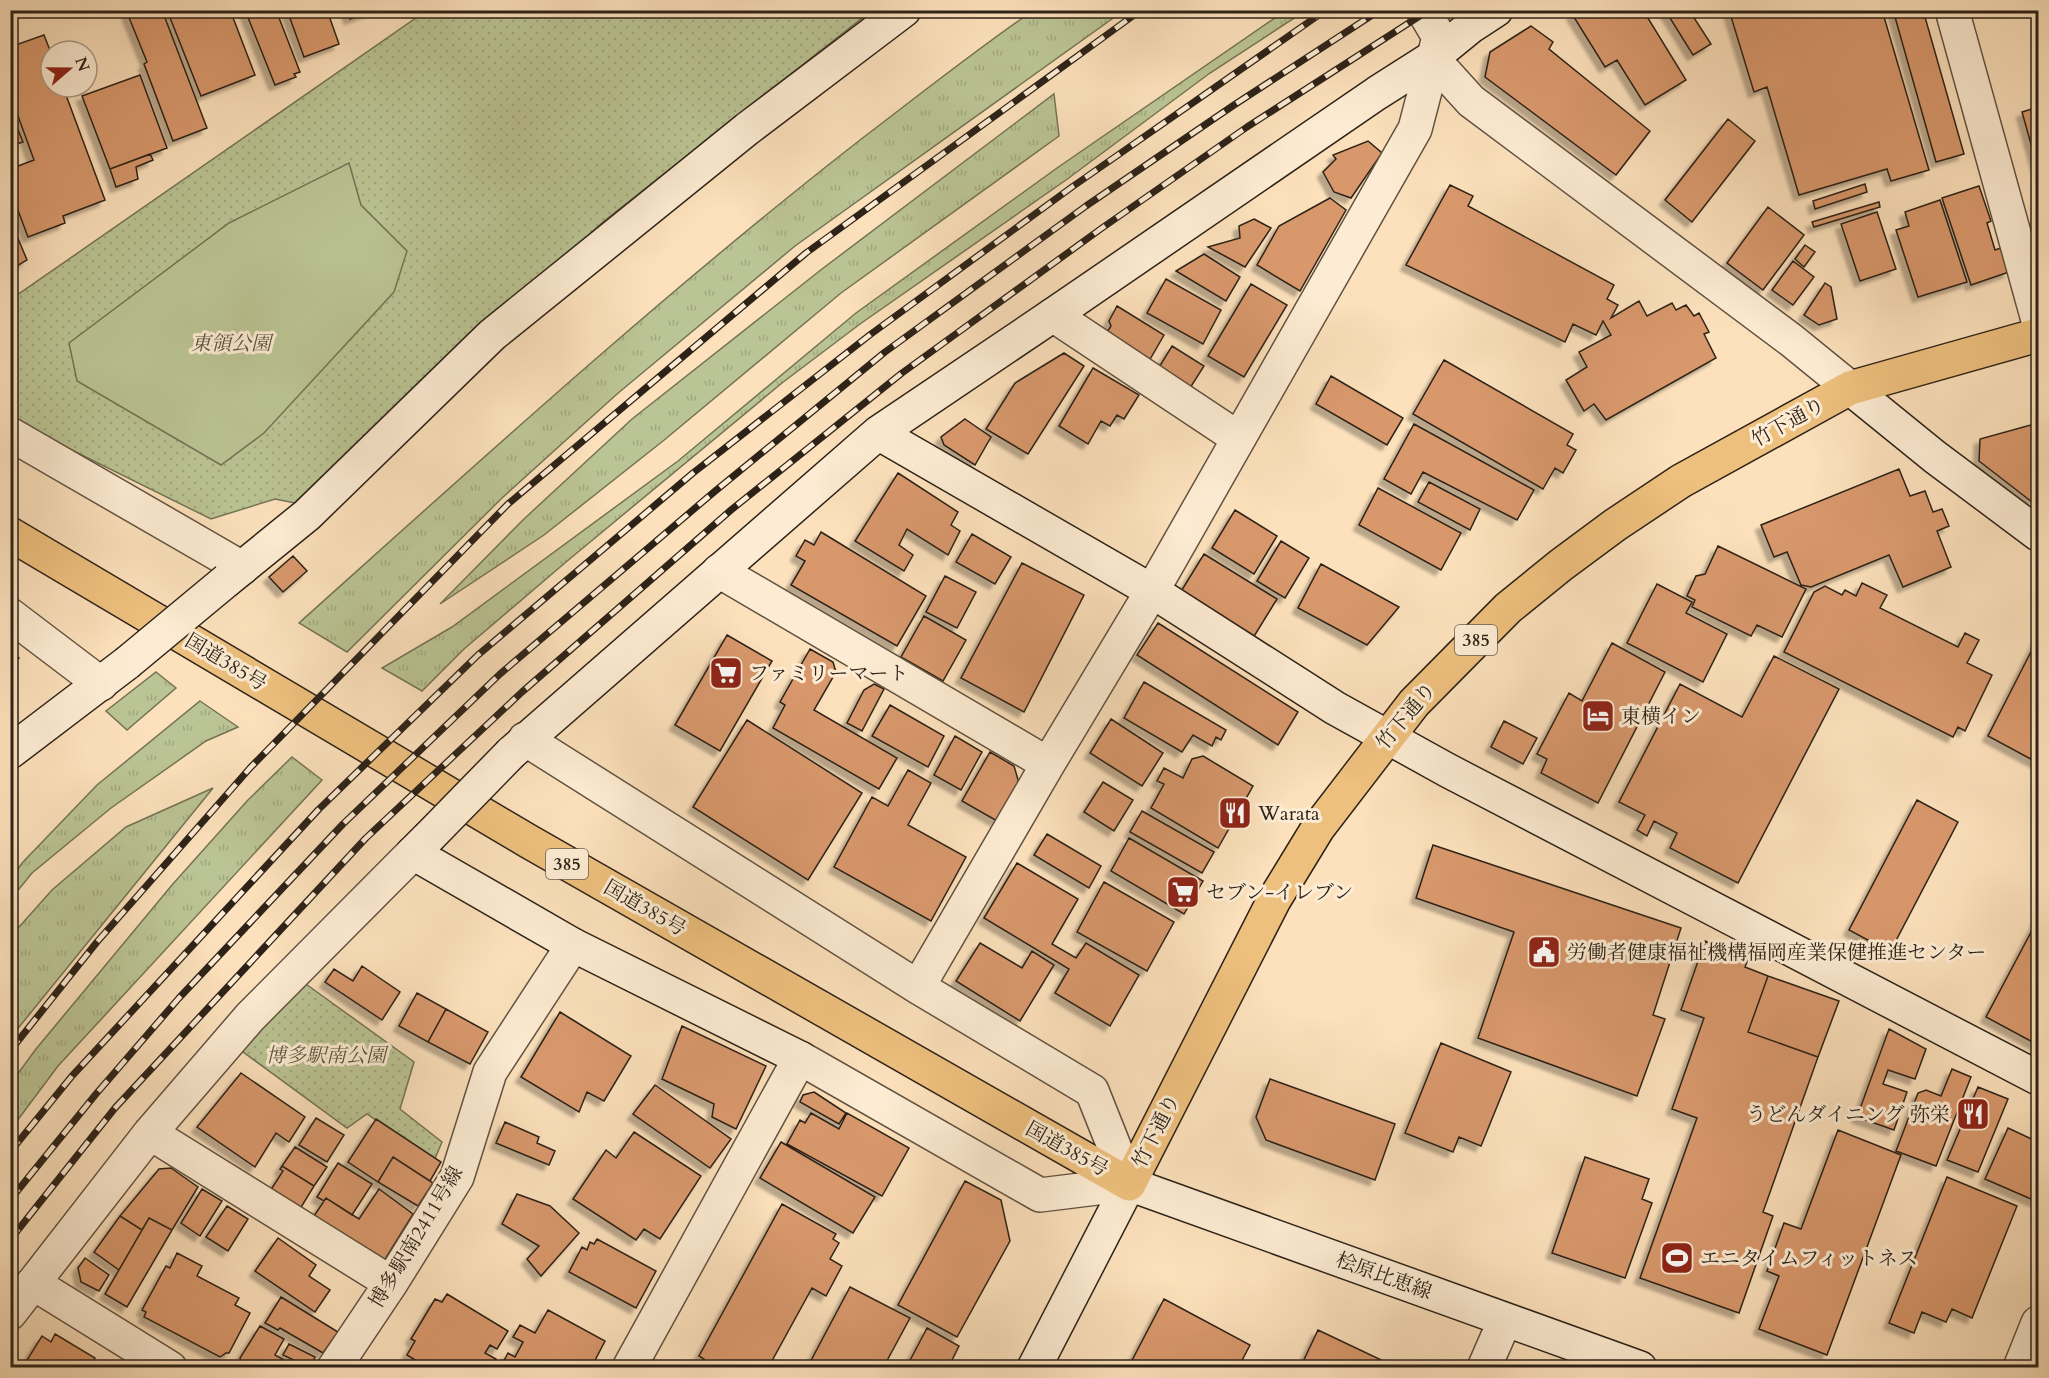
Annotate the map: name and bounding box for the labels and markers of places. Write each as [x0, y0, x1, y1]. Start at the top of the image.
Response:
supermarket icon: ファミリーマート [708, 655, 744, 691]
place label: ファミリーマート [749, 660, 909, 687]
hotel icon: 東横イン [1580, 698, 1616, 734]
place label: 東横イン [1621, 703, 1701, 730]
restaurant icon: Warata [1217, 795, 1253, 831]
place label: Warata [1257, 800, 1320, 827]
supermarket icon: セブン-イレブン [1165, 874, 1201, 910]
place label: セブン-イレブン [1206, 879, 1353, 906]
public building icon: 労働者健康福祉機構福岡産業保健推進センター [1526, 934, 1562, 970]
place label: 労働者健康福祉機構福岡産業保健推進センター [1567, 939, 1986, 966]
restaurant icon: うどんダイニング 弥栄 [1955, 1096, 1991, 1132]
place label: うどんダイニング 弥栄 [1746, 1101, 1950, 1128]
sports icon: エニタイムフィットネス [1659, 1240, 1695, 1276]
place label: エニタイムフィットネス [1700, 1245, 1918, 1272]

